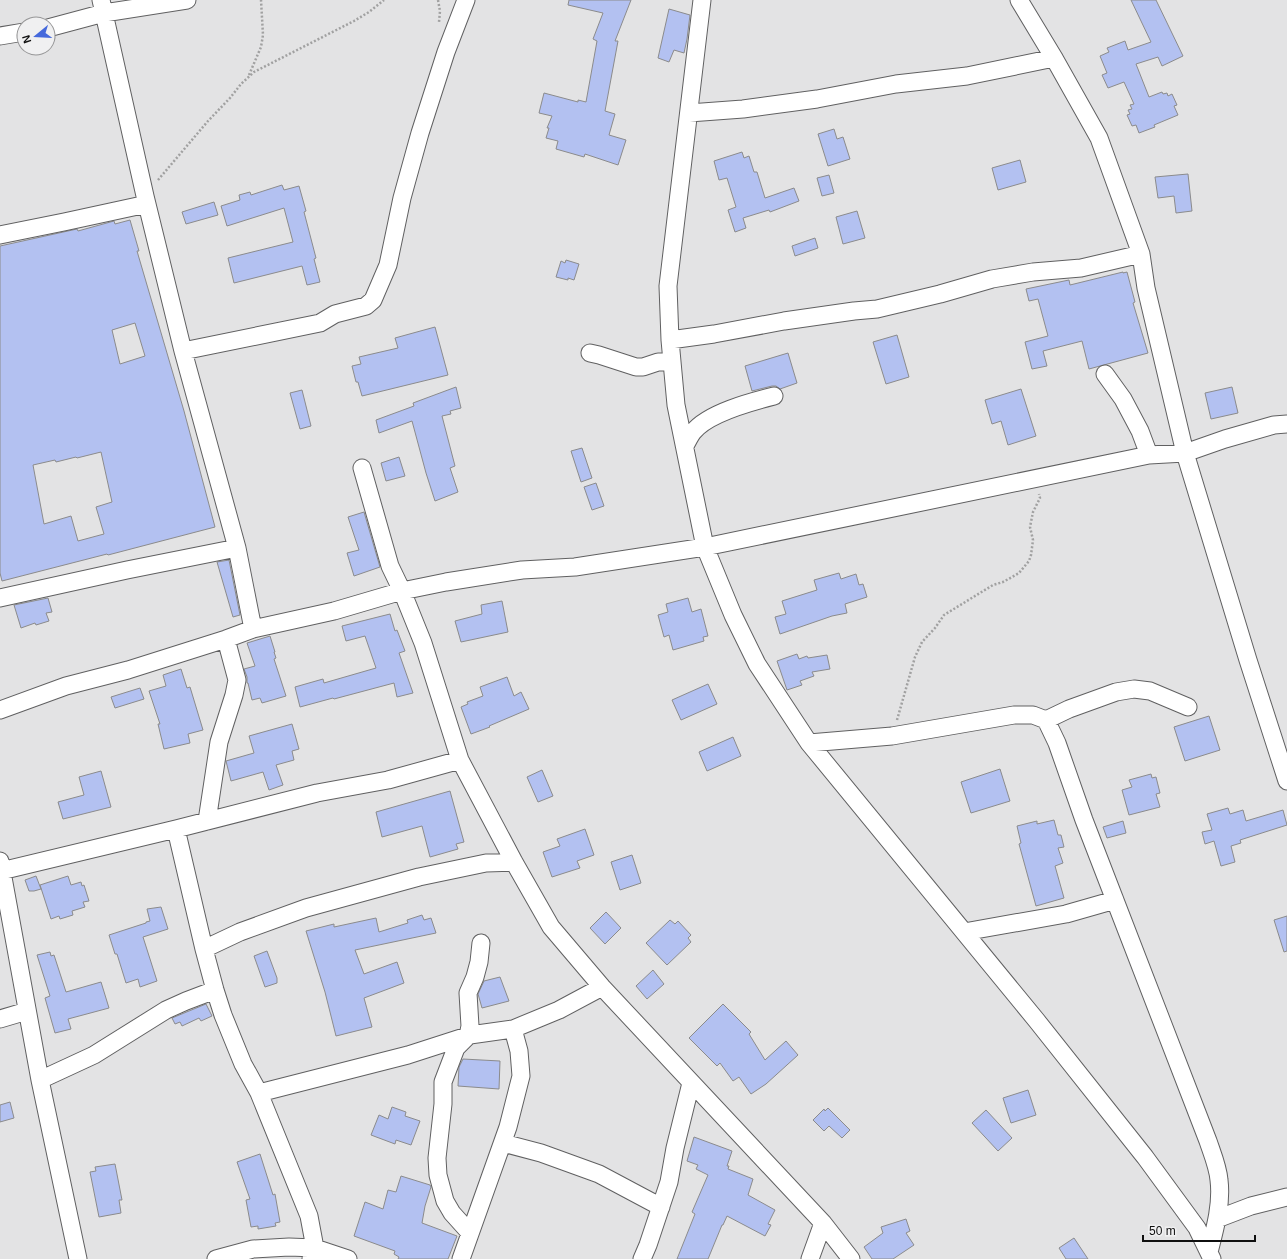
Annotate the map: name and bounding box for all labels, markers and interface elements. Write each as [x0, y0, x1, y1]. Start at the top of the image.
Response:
north arrow [16, 16, 56, 56]
text: N [20, 33, 33, 45]
scale bar [1143, 1217, 1255, 1243]
text: 50 m [1149, 1224, 1176, 1238]

